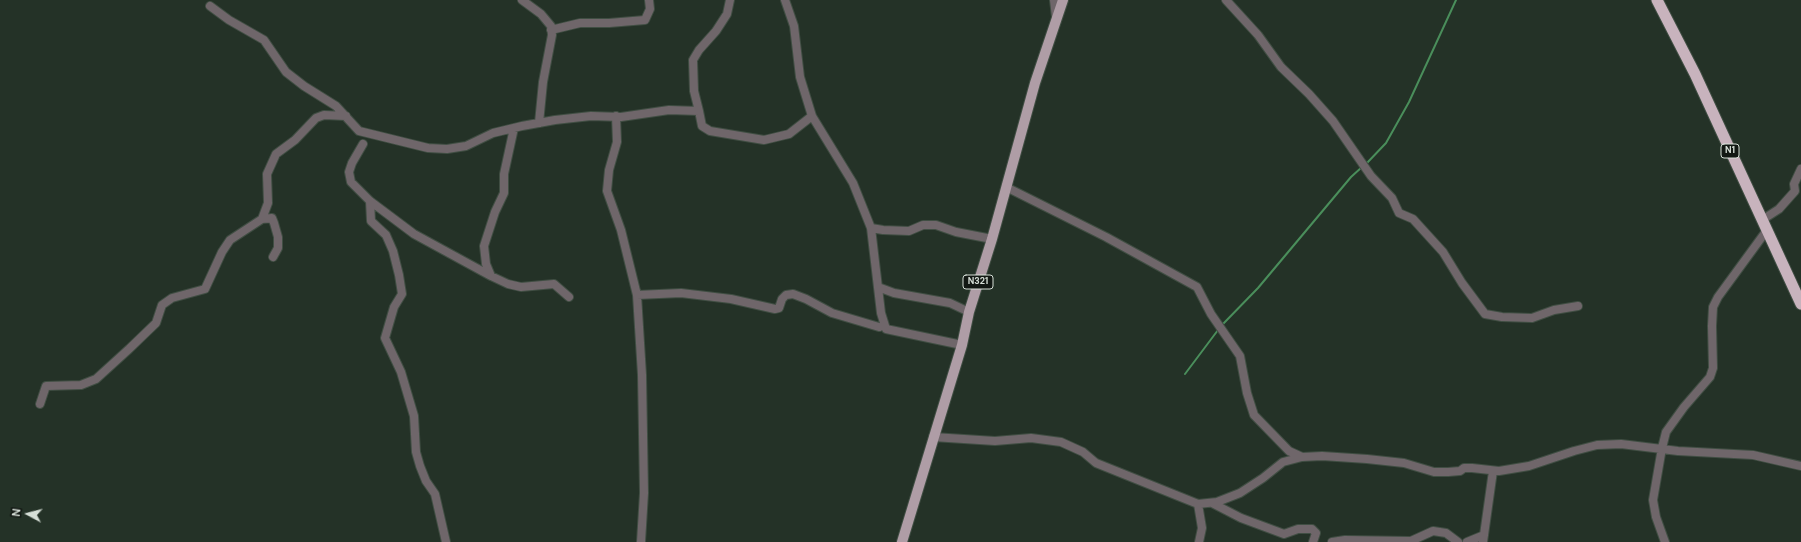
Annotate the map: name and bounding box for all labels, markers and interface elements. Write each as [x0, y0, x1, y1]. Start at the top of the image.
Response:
road number: N1 [1721, 144, 1739, 158]
road number: N321 [963, 275, 993, 289]
north arrow [8, 494, 48, 534]
text: N [9, 508, 24, 517]

